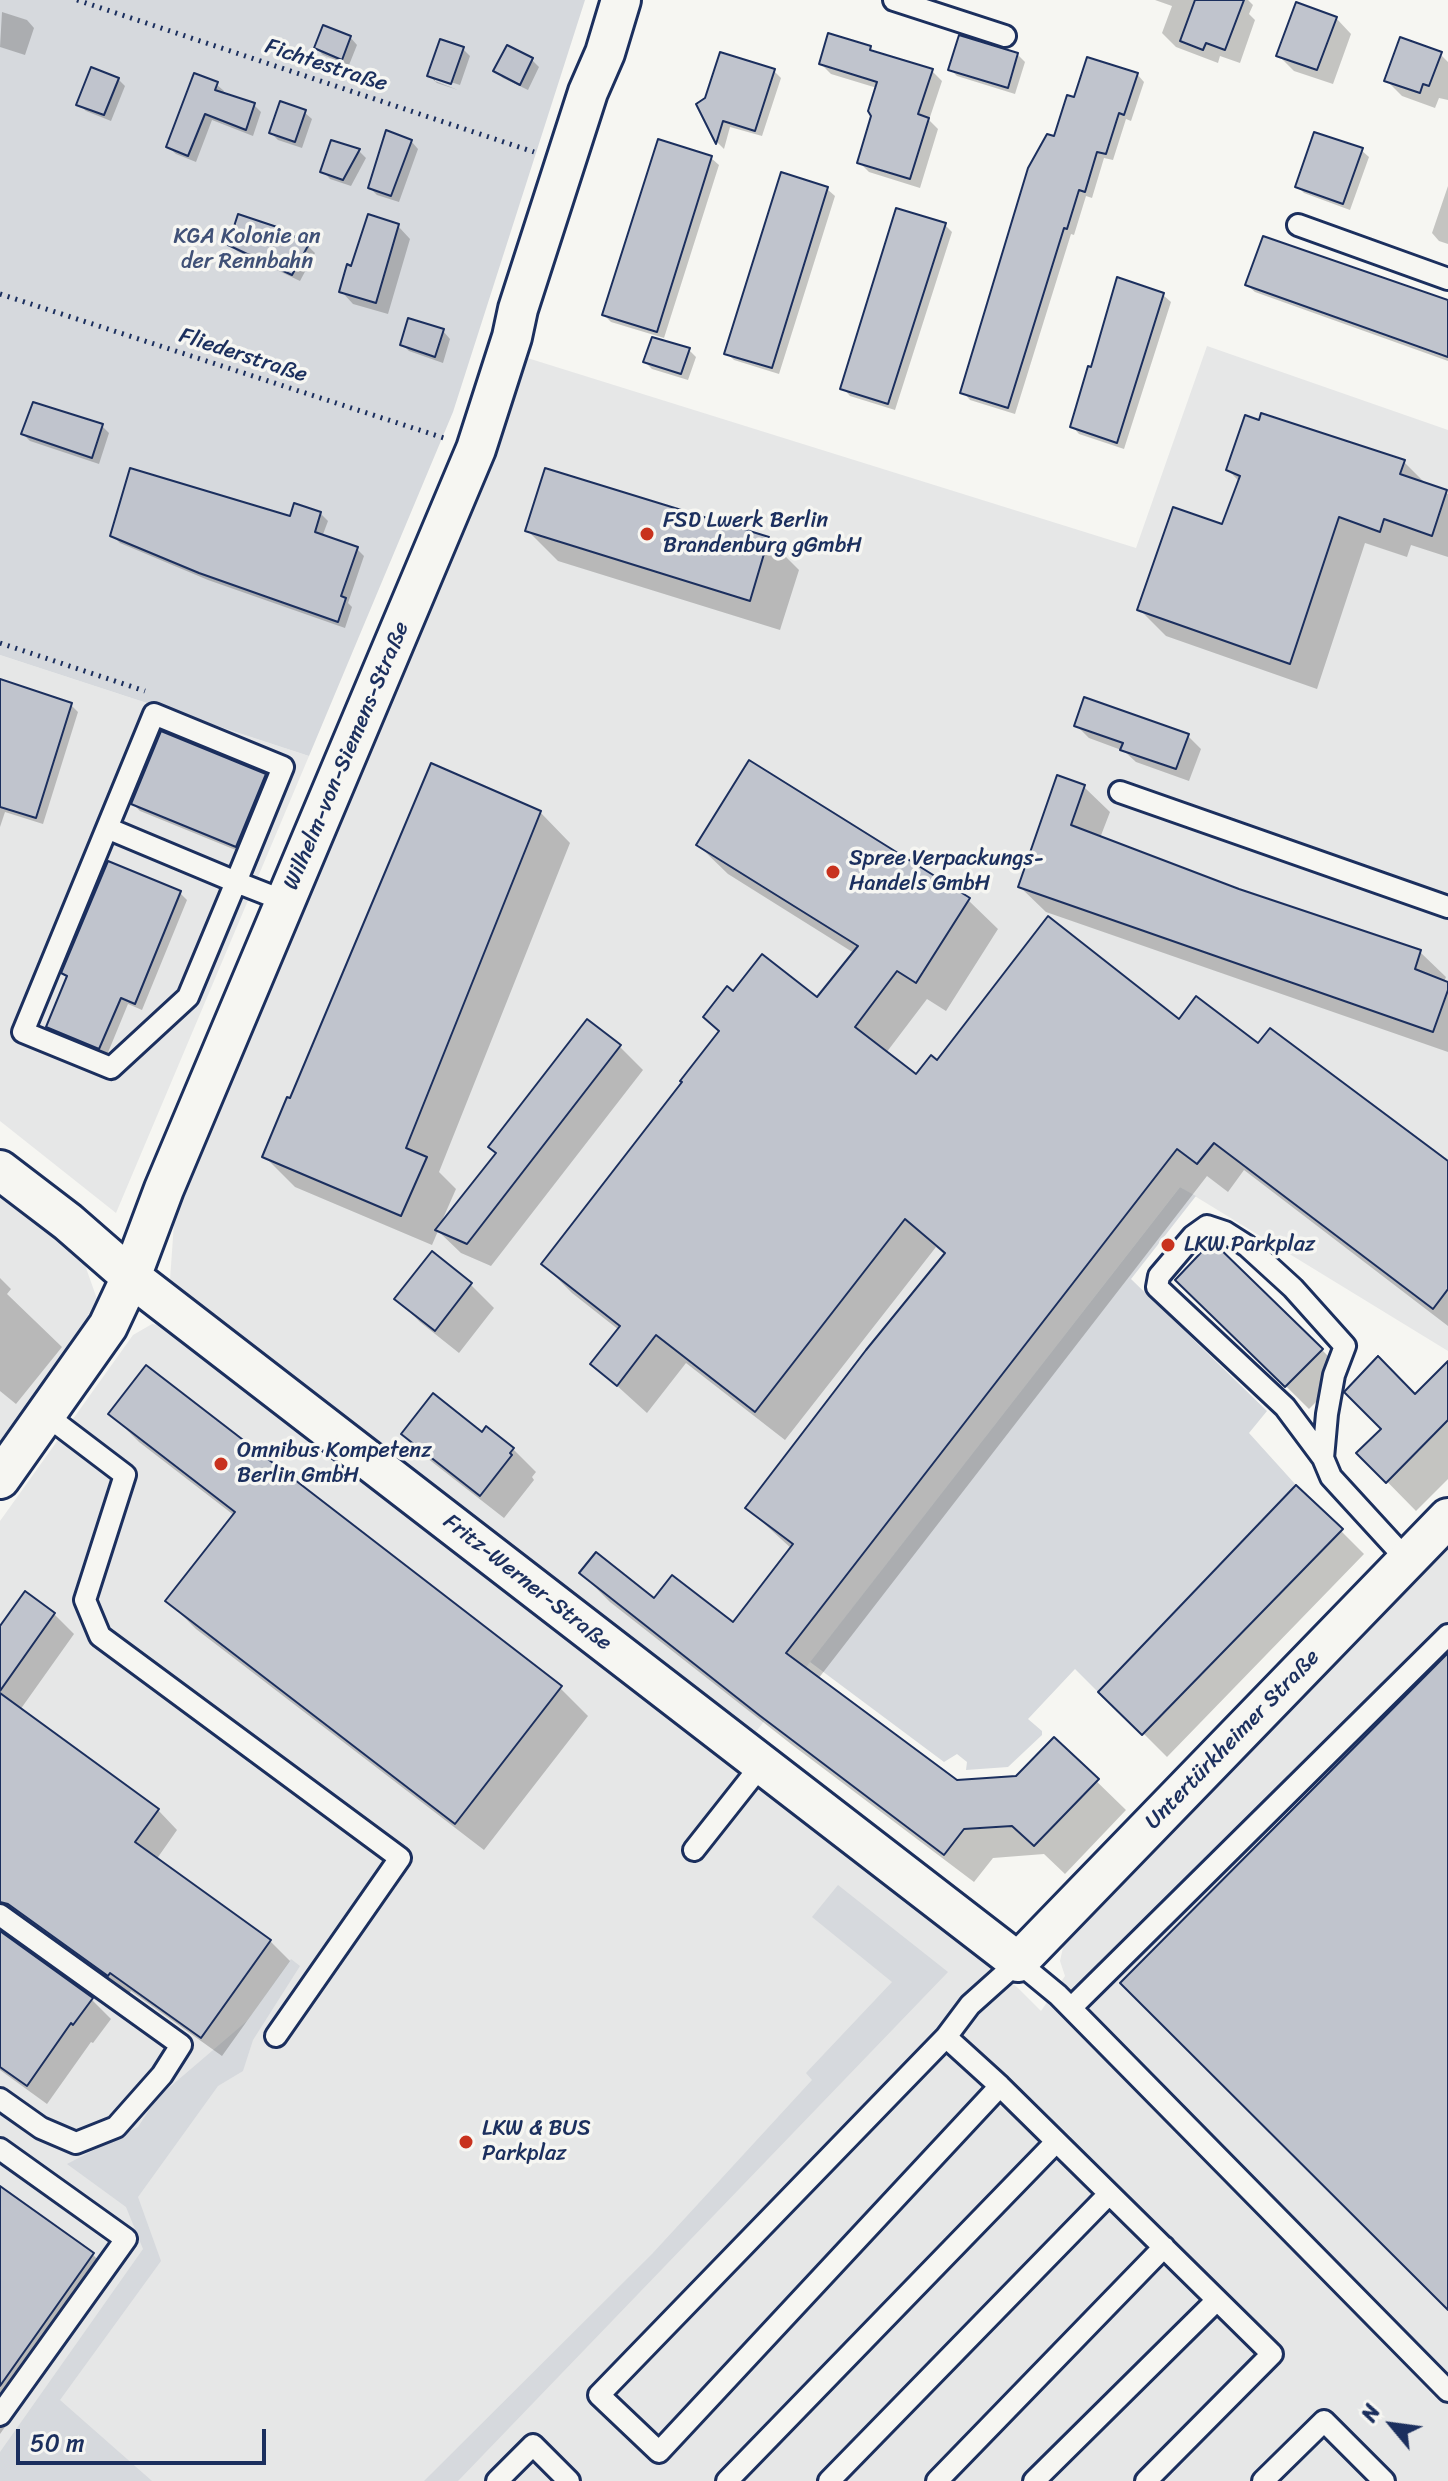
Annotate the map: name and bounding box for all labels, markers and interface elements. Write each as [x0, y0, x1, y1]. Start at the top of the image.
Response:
street label: Fichtestraße [262, 34, 390, 98]
park label: KGA Kolonie an der Rennbahn [173, 224, 321, 276]
street label: Fliederstraße [176, 323, 310, 389]
place label: FSD Lwerk Berlin Brandenburg gGmbH [663, 508, 862, 560]
marker: FSD Lwerk Berlin Brandenburg gGmbH [638, 525, 656, 543]
street label: Wilhelm-von-Siemens-Straße [278, 618, 416, 894]
place label: Spree Verpackungs- Handels GmbH [849, 846, 1044, 898]
marker: Spree Verpackungs- Handels GmbH [824, 863, 842, 881]
place label: LKW Parkplaz [1184, 1232, 1315, 1258]
marker: LKW Parkplaz [1159, 1236, 1177, 1254]
place label: Omnibus Kompetenz Berlin GmbH [237, 1438, 432, 1490]
marker: Omnibus Kompetenz Berlin GmbH [212, 1455, 230, 1473]
street label: Fritz-Werner-Straße [437, 1509, 617, 1657]
street label: Untertürkheimer Straße [1140, 1645, 1326, 1835]
place label: LKW & BUS Parkplaz [482, 2116, 591, 2168]
marker: LKW & BUS Parkplaz [457, 2133, 475, 2151]
north arrow [1352, 2385, 1432, 2465]
text: N [1350, 2397, 1391, 2429]
scale bar [20, 2413, 270, 2463]
text: 50 m [30, 2422, 85, 2464]

